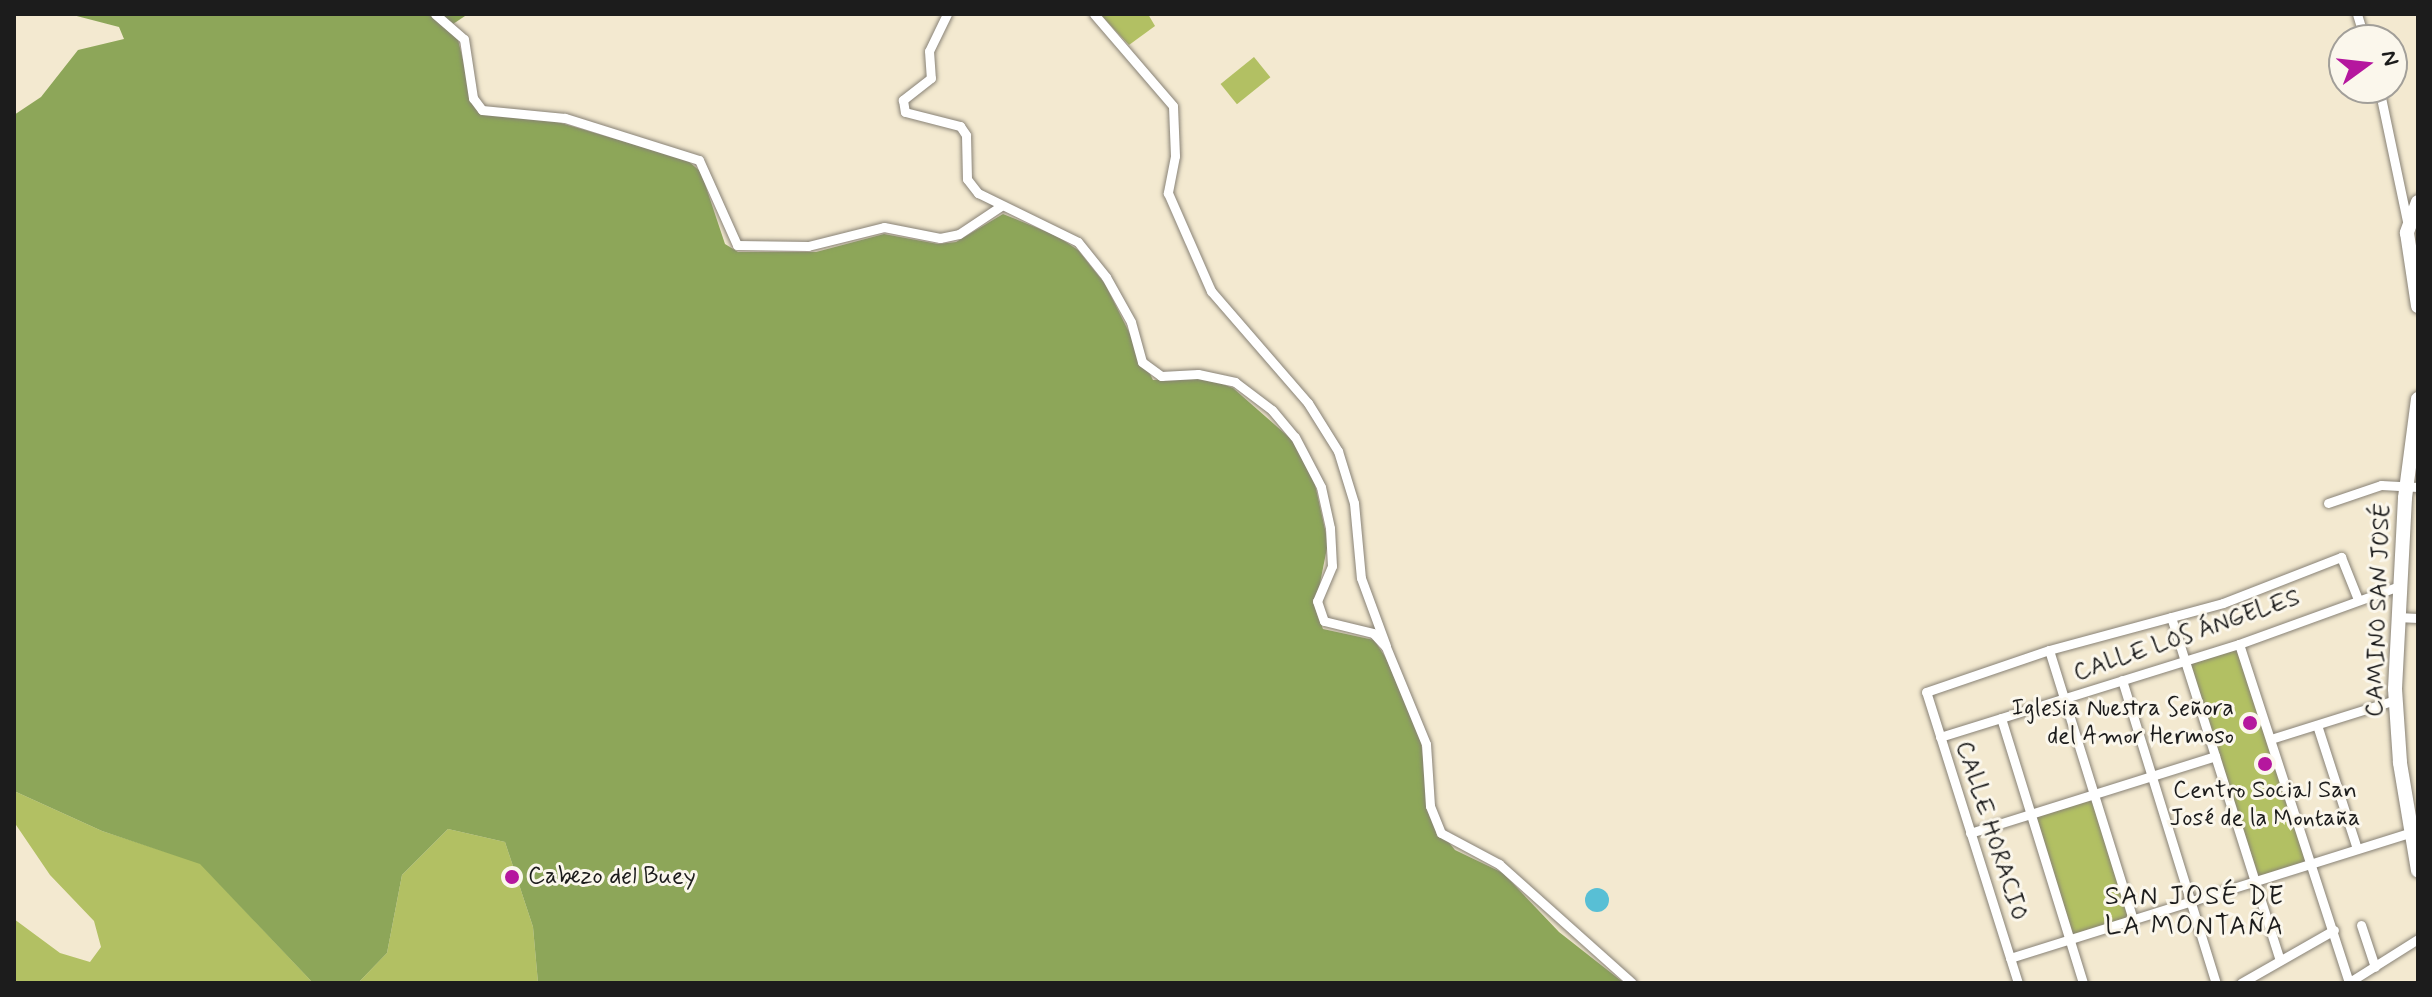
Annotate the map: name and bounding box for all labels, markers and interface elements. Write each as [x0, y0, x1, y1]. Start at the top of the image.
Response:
north arrow [2328, 24, 2408, 104]
text: N [2374, 48, 2405, 69]
street label: CAMINO SAN JOSÉ [2361, 502, 2397, 718]
street label: CALLE LOS ÁNGELES [2069, 583, 2305, 689]
place label: Iglesia Nuestra Señora del Amor Hermoso [2007, 695, 2234, 751]
marker: Iglesia Nuestra Señora del Amor Hermoso [2241, 714, 2259, 732]
street label: CALLE HORACIO [1949, 740, 2033, 922]
marker: Centro Social San José de la Montaña [2256, 755, 2274, 773]
place label: Centro Social San José de la Montaña [2167, 777, 2363, 833]
place label: Cabezo del Buey [528, 863, 693, 891]
marker: Cabezo del Buey [503, 868, 521, 886]
district label: SAN JOSÉ DE LA MONTAÑA [2104, 882, 2286, 944]

